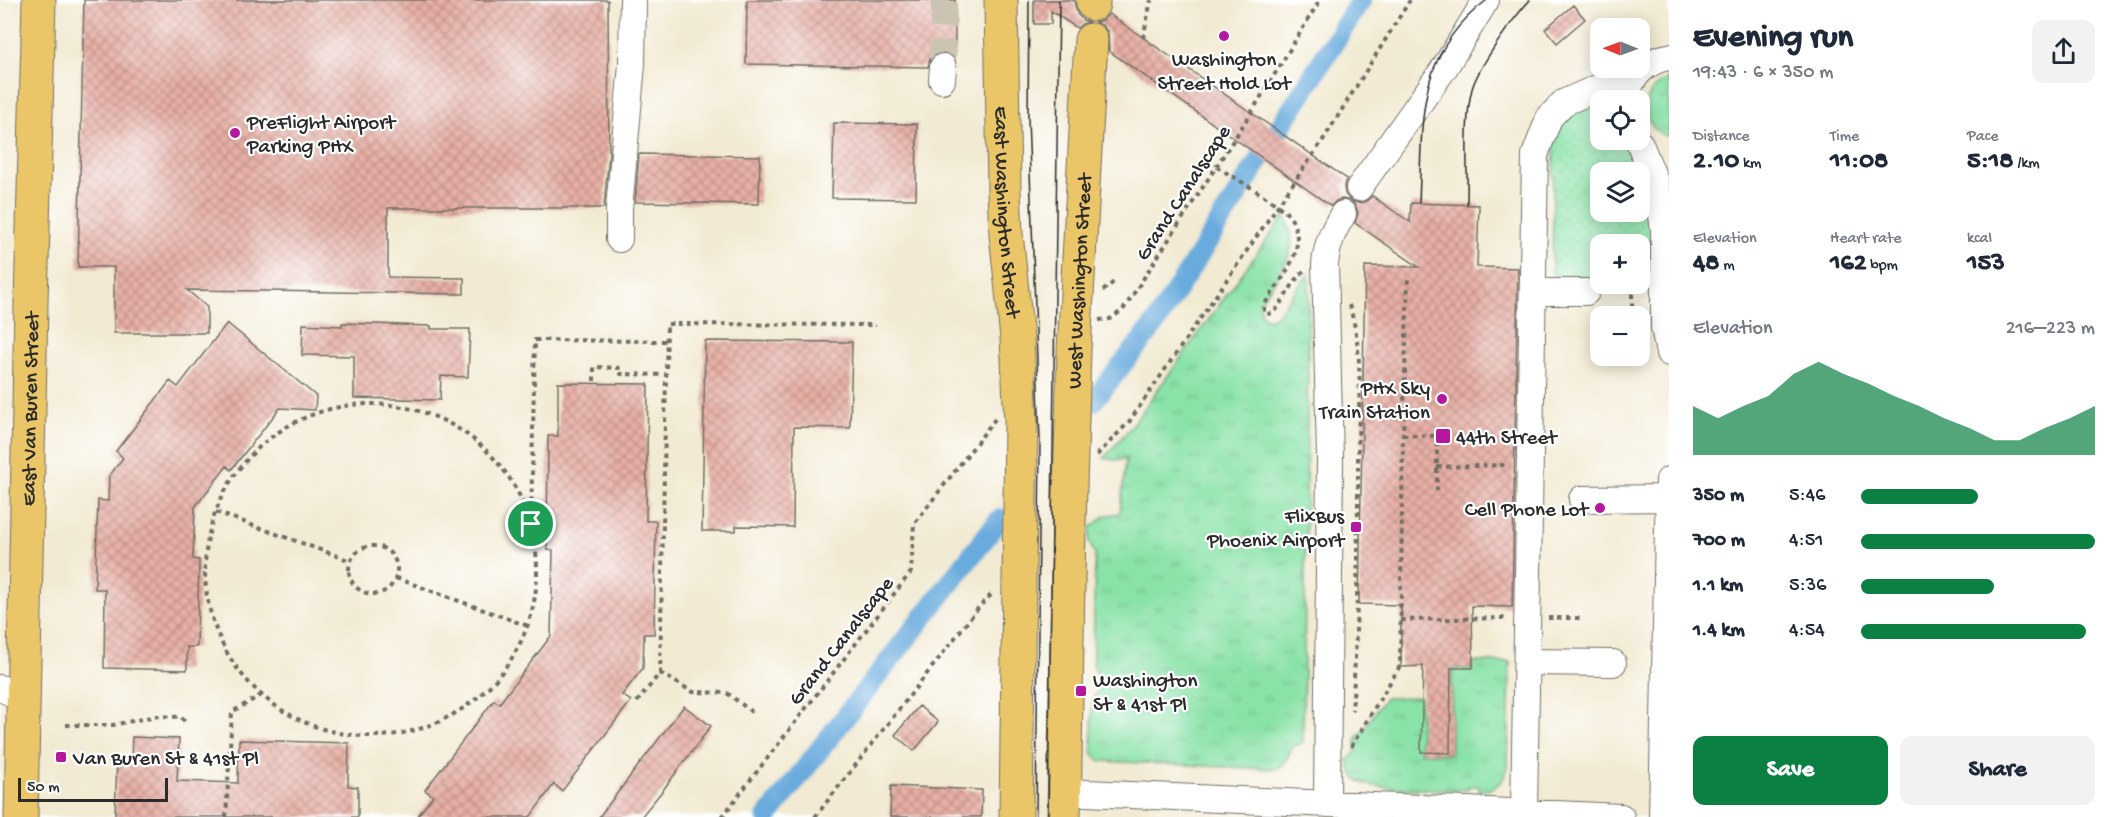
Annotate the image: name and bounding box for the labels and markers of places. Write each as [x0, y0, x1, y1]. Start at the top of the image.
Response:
marker: Washington Street Hold Lot [1217, 29, 1231, 43]
place label: Washington Street Hold Lot [1158, 49, 1293, 98]
place label: PreFlight Airport Parking PHX [246, 112, 398, 161]
marker: PreFlight Airport Parking PHX [228, 126, 242, 140]
place label: PHX Sky Train Station [1318, 378, 1430, 427]
marker: PHX Sky Train Station [1435, 392, 1449, 406]
marker: 44th Street [1434, 427, 1452, 445]
place label: 44th Street [1456, 427, 1559, 452]
pin [505, 498, 556, 549]
place label: Cell Phone Lot [1465, 499, 1590, 524]
marker: Cell Phone Lot [1593, 501, 1607, 515]
place label: FlixBus Phoenix Airport [1206, 506, 1346, 555]
marker: FlixBus Phoenix Airport [1349, 520, 1363, 534]
place label: Washington St & 41st Pl [1093, 670, 1197, 719]
marker: Washington St & 41st Pl [1074, 684, 1088, 698]
place label: Van Buren St & 41st Pl [72, 748, 259, 773]
marker: Van Buren St & 41st Pl [54, 750, 68, 764]

